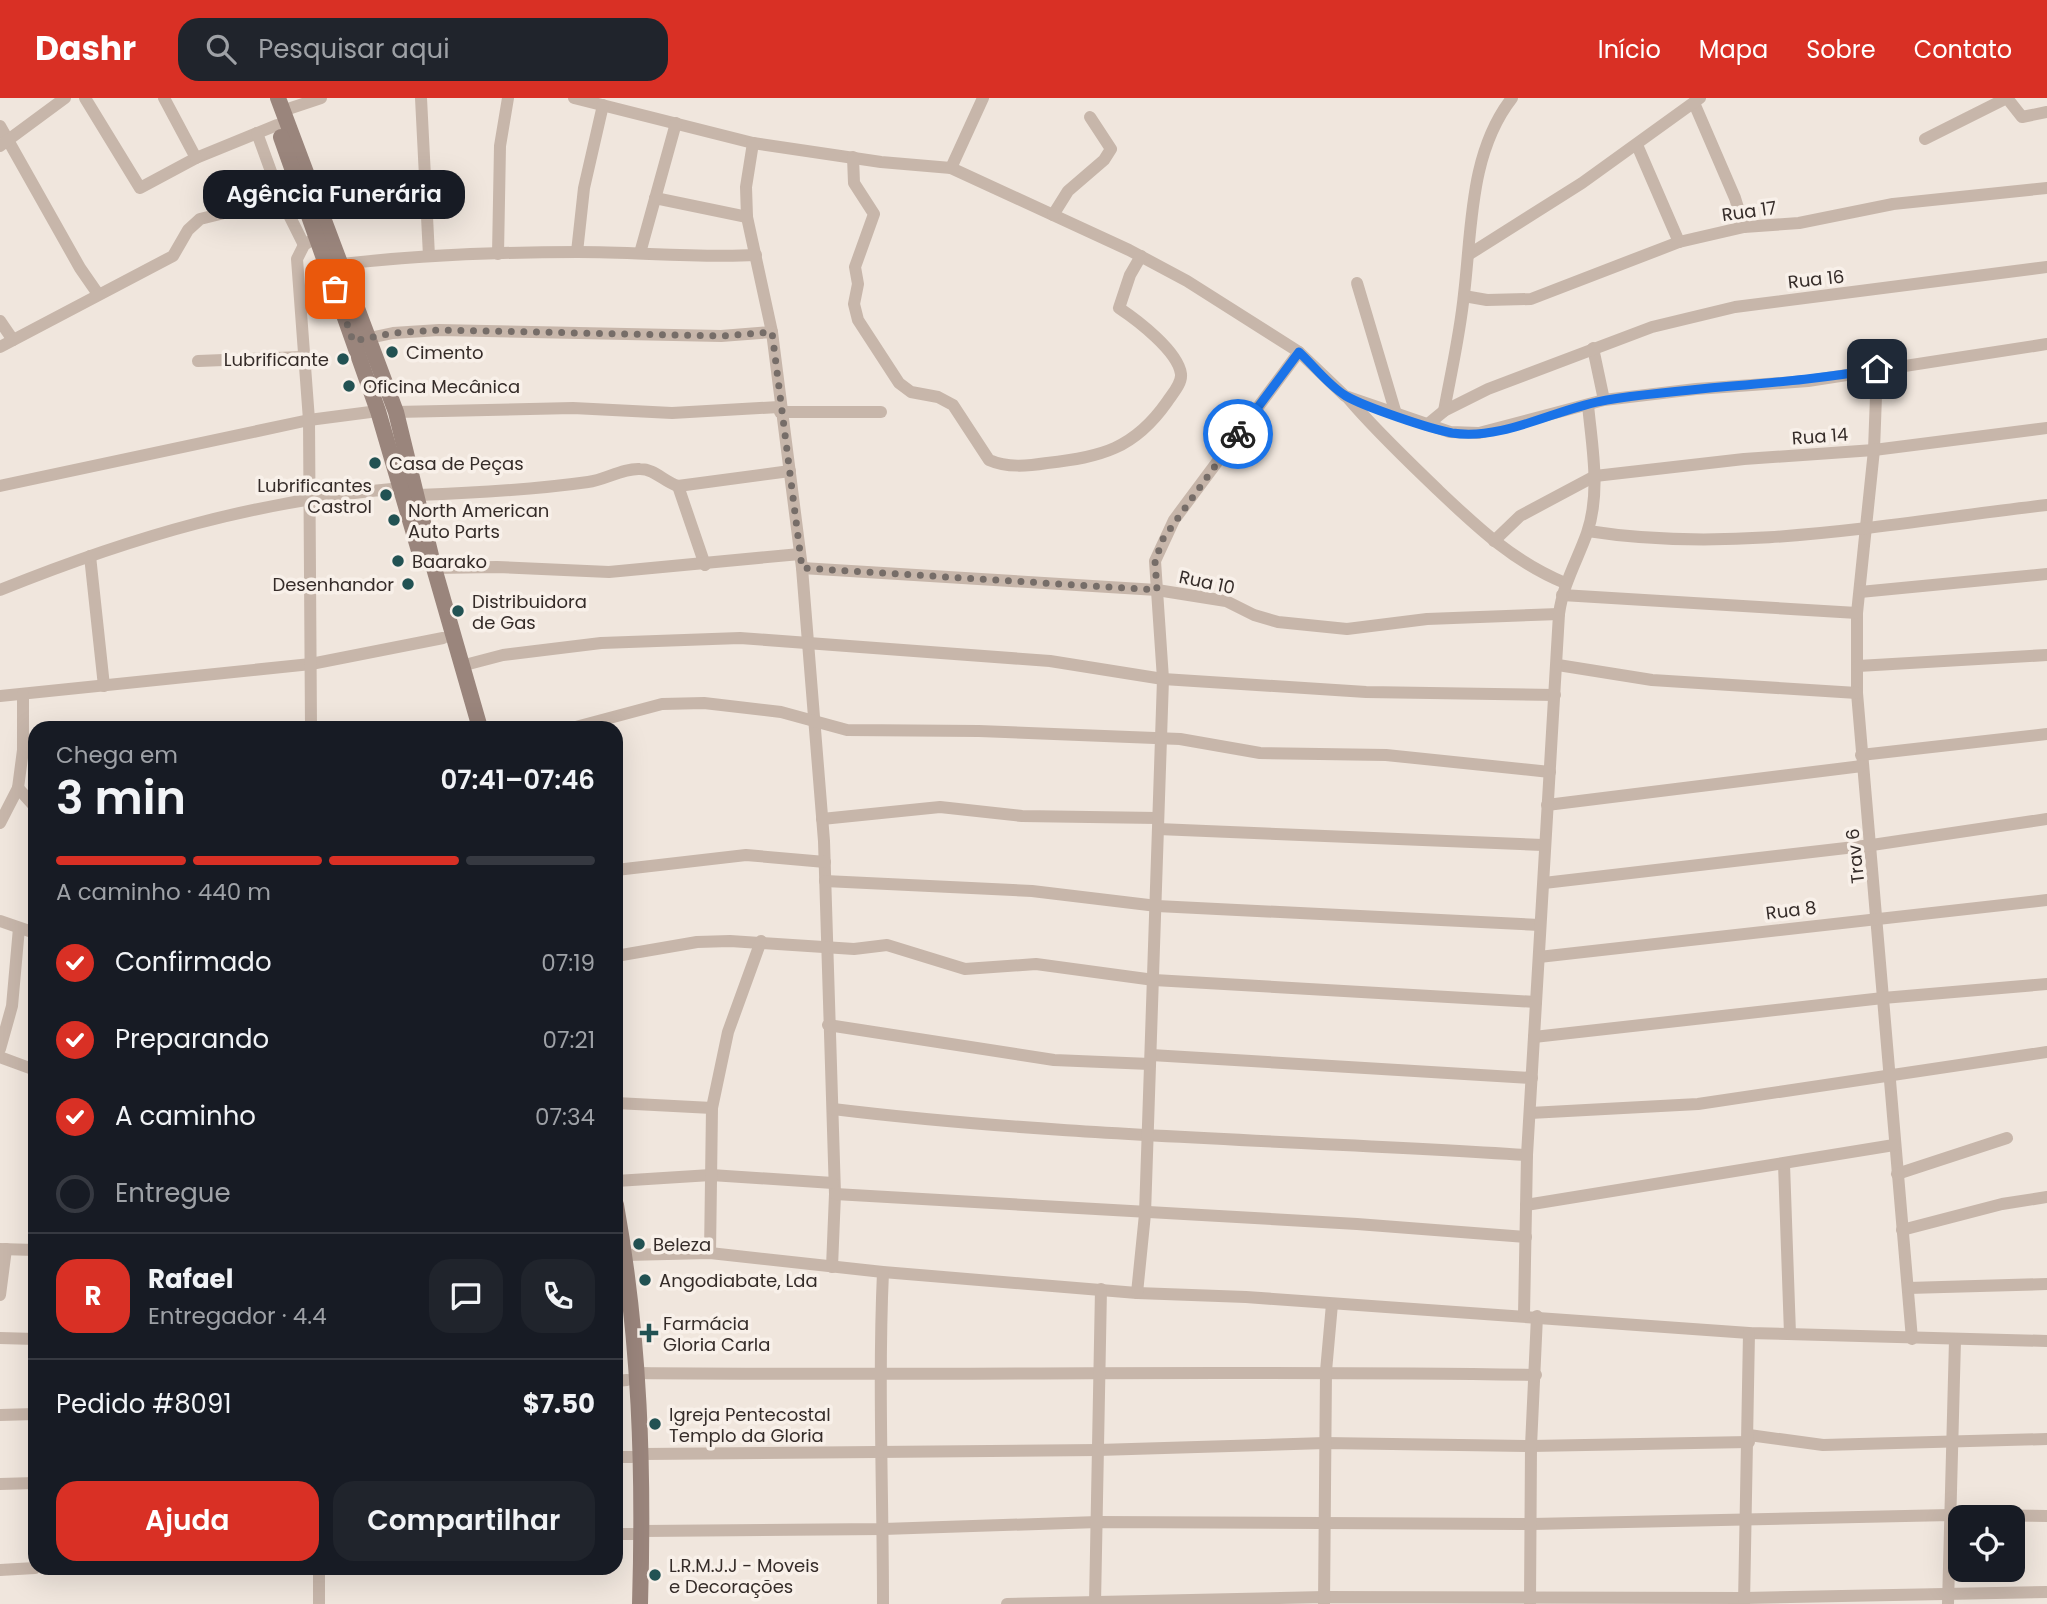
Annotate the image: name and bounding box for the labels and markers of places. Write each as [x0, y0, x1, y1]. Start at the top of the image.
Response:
callout: Agência Funerária [204, 170, 466, 219]
pin [305, 259, 365, 319]
pin [1847, 339, 1907, 399]
place label: Cimento [406, 340, 484, 365]
marker: Cimento [384, 344, 400, 360]
place label: Lubrificante [224, 347, 329, 372]
marker: Lubrificante [335, 351, 351, 367]
place label: Oficina Mecânica [363, 374, 520, 399]
marker: Oficina Mecânica [341, 378, 357, 394]
place label: Casa de Peças [389, 451, 524, 476]
marker: Casa de Peças [367, 455, 383, 471]
place label: Lubrificantes Castrol [257, 473, 372, 519]
marker: Lubrificantes Castrol [378, 487, 394, 503]
place label: North American Auto Parts [408, 498, 549, 544]
marker: North American Auto Parts [386, 512, 402, 528]
place label: Baarako [412, 549, 487, 574]
marker: Baarako [390, 553, 406, 569]
place label: Desenhandor [272, 572, 394, 597]
marker: Desenhandor [400, 576, 416, 592]
place label: Distribuidora de Gas [472, 589, 587, 635]
marker: Distribuidora de Gas [450, 603, 466, 619]
place label: Beleza [653, 1232, 711, 1257]
marker: Beleza [631, 1236, 647, 1252]
place label: Angodiabate, Lda [659, 1268, 818, 1293]
marker: Angodiabate, Lda [637, 1272, 653, 1288]
place label: Farmácia Gloria Carla [663, 1311, 770, 1357]
marker: Farmácia Gloria Carla [641, 1325, 657, 1341]
place label: Igreja Pentecostal Templo da Gloria [669, 1402, 831, 1448]
marker: Igreja Pentecostal Templo da Gloria [647, 1416, 663, 1432]
place label: L.R.M.J.J - Moveis e Decorações [669, 1553, 819, 1599]
marker: L.R.M.J.J - Moveis e Decorações [647, 1567, 663, 1583]

